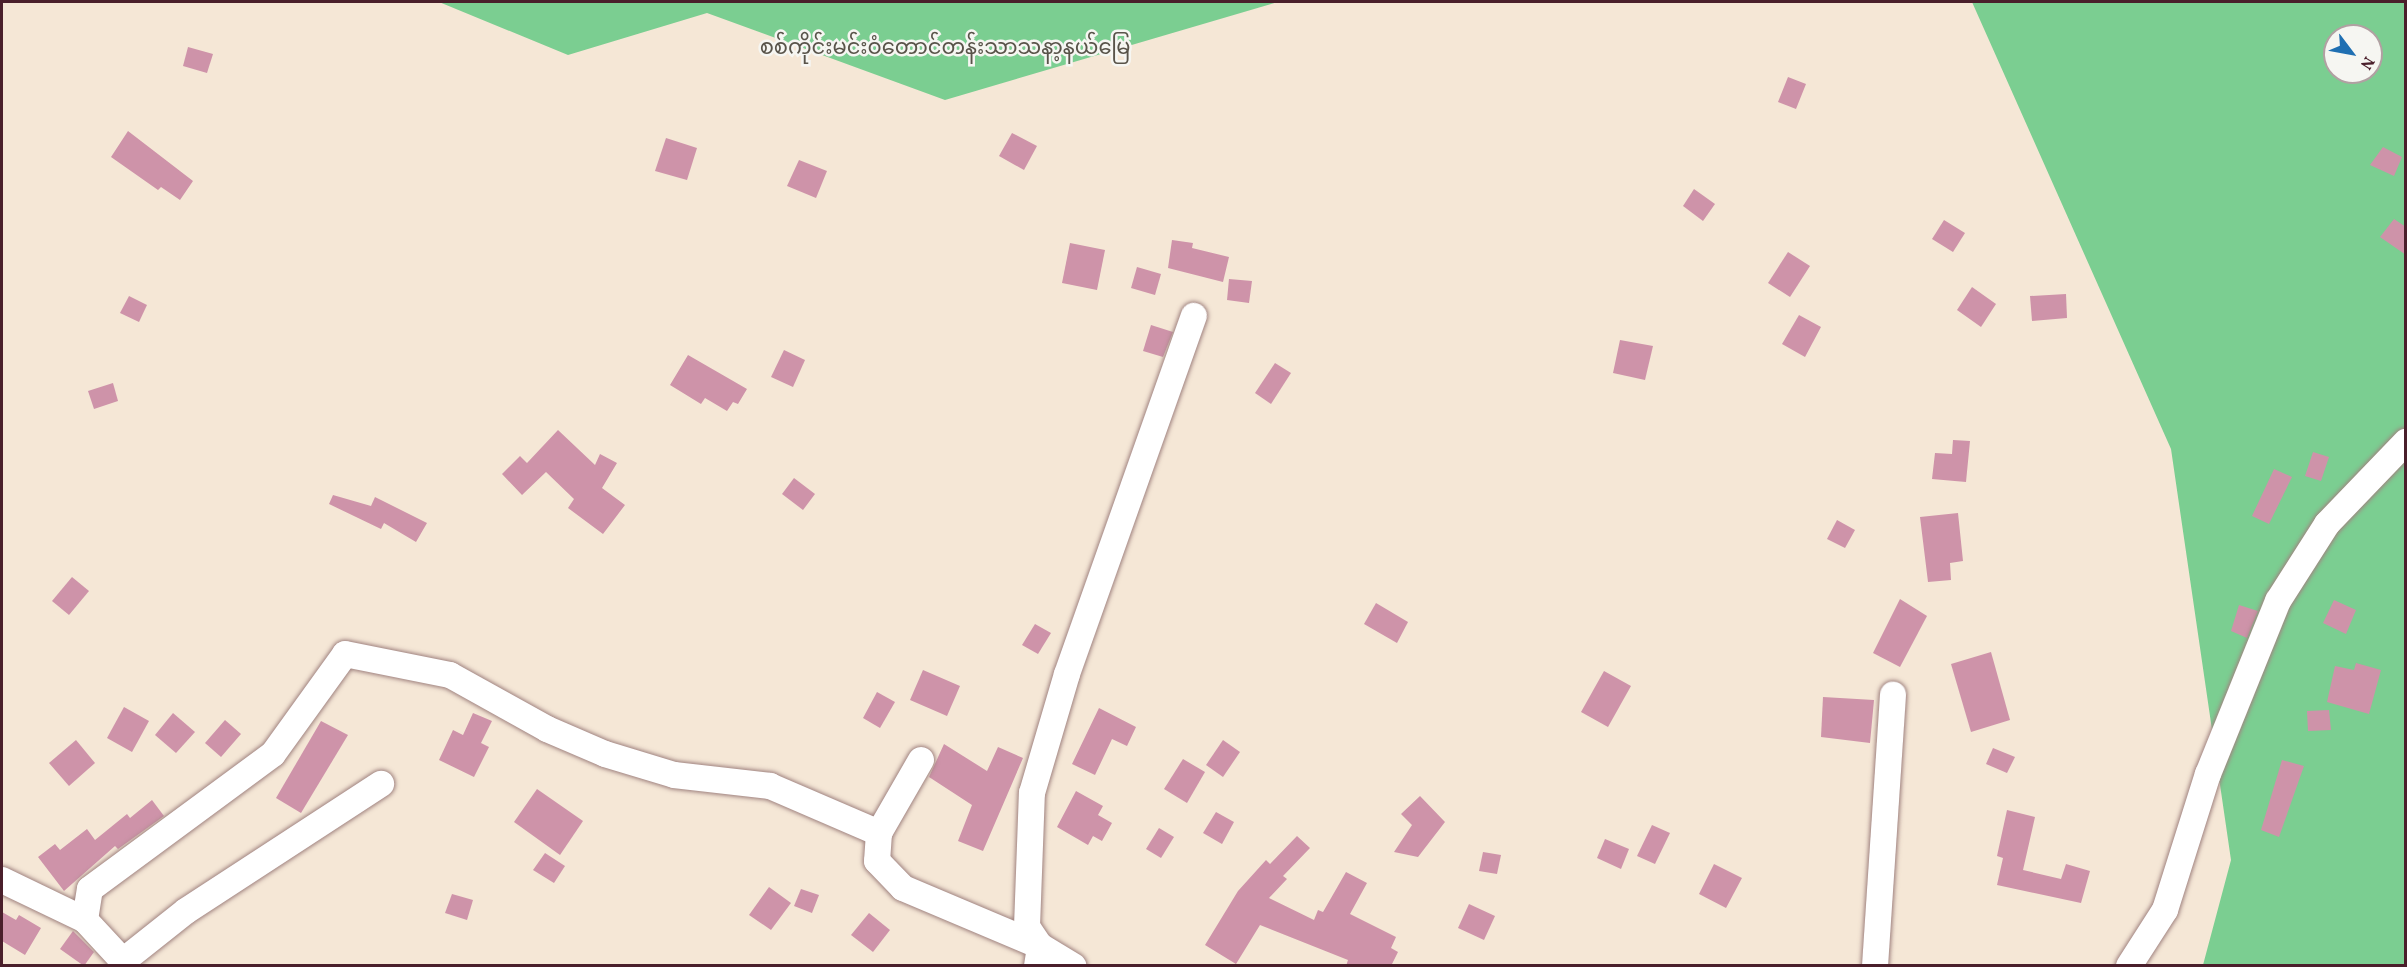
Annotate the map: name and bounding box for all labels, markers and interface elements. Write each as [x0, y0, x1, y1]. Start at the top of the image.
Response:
north arrow [2323, 24, 2383, 84]
park label: စစ်ကိုင်းမင်းဝံတောင်တန်းသာသနာ့နယ်မြေ [760, 36, 1130, 62]
text: N [2354, 52, 2379, 73]

